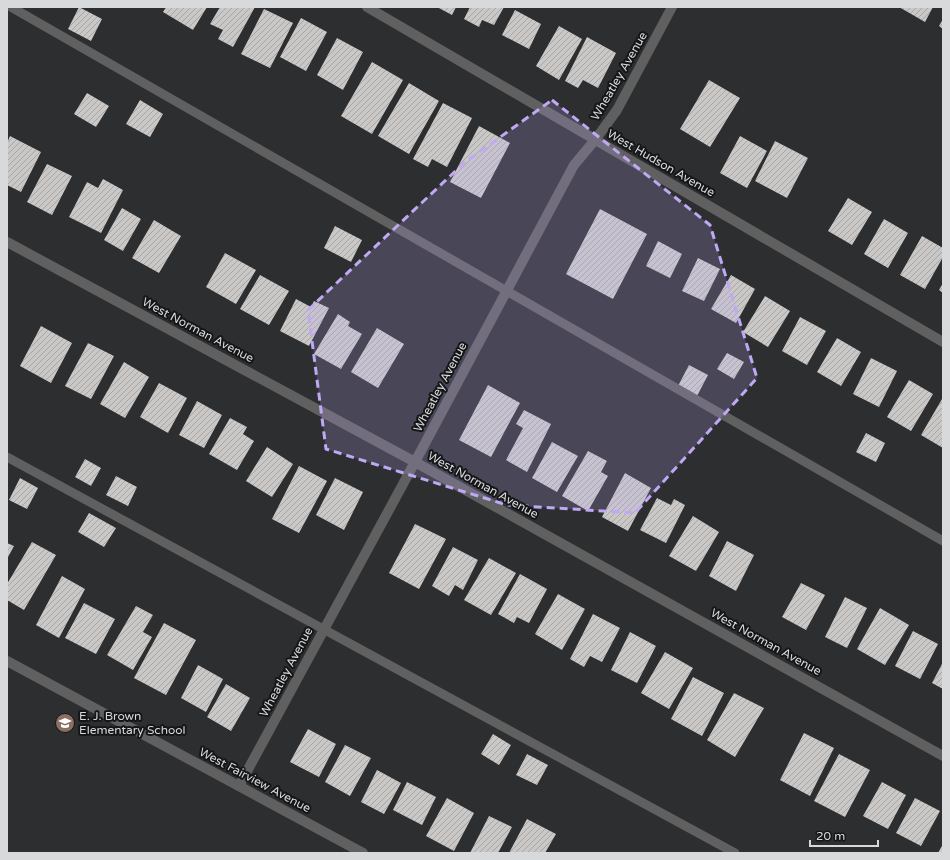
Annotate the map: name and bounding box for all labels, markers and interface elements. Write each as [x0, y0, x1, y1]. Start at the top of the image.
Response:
street label: Wheatley Avenue [588, 29, 650, 123]
street label: West Hudson Avenue [605, 126, 718, 200]
street label: West Norman Avenue [140, 295, 256, 365]
street label: Wheatley Avenue [410, 340, 470, 434]
street label: West Norman Avenue [425, 449, 541, 521]
street label: West Norman Avenue [708, 606, 824, 678]
street label: Wheatley Avenue [256, 625, 316, 719]
place label: E. J. Brown Elementary School [79, 709, 186, 737]
school or university icon: E. J. Brown Elementary School [54, 712, 76, 734]
street label: West Fairview Avenue [197, 745, 313, 815]
scale bar [810, 822, 878, 848]
text: 20 m [816, 829, 845, 843]

